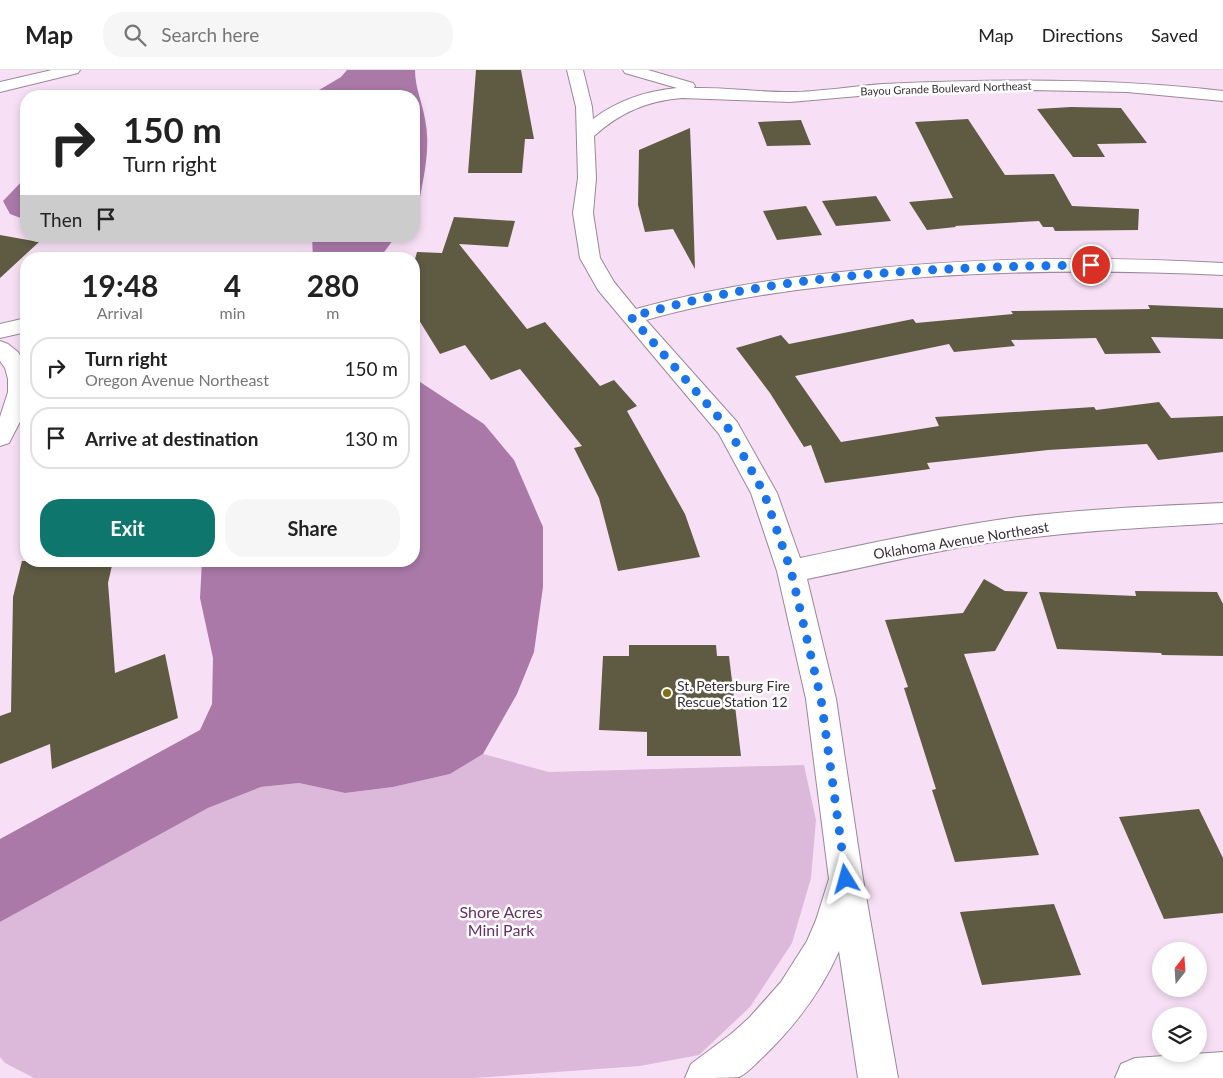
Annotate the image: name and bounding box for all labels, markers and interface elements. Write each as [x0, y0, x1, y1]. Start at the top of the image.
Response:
search box [103, 12, 453, 57]
text: Map [25, 20, 73, 49]
icon: search [121, 21, 149, 49]
text: Search here [161, 23, 259, 46]
text: Map [978, 24, 1014, 46]
text: Directions [1042, 24, 1123, 46]
text: Saved [1151, 24, 1198, 46]
street label: Bayou Grande Boulevard Northeast [860, 79, 1032, 97]
text: 150 m [123, 108, 222, 150]
icon: right [40, 110, 105, 175]
text: Turn right [123, 150, 217, 177]
icon: arrive [92, 205, 120, 233]
text: Then [40, 208, 82, 231]
pin [1070, 244, 1112, 286]
icon: arrive [1077, 251, 1105, 279]
text: 19:48 [81, 267, 158, 303]
text: 4 [224, 267, 241, 303]
text: 280 [307, 267, 359, 303]
text: Arrival [97, 303, 143, 322]
text: min [220, 303, 246, 322]
text: m [326, 303, 339, 322]
text: Turn right [85, 347, 167, 370]
icon: right [42, 354, 70, 382]
text: 150 m [344, 357, 398, 380]
text: Oregon Avenue Northeast [85, 370, 269, 389]
icon: arrive [42, 424, 70, 452]
text: Arrive at destination [85, 427, 258, 450]
text: 130 m [344, 427, 398, 450]
button: Exit [40, 499, 215, 557]
button: Share [225, 499, 400, 557]
street label: Oklahoma Avenue Northeast [872, 518, 1050, 562]
place label: St. Petersburg Fire Rescue Station 12 [677, 677, 790, 710]
marker: St. Petersburg Fire Rescue Station 12 [661, 687, 673, 699]
position arrow [819, 852, 871, 904]
park label: Shore Acres Mini Park [459, 902, 543, 939]
north arrow [1152, 942, 1208, 998]
map controls [1152, 942, 1207, 1062]
button: layers [1152, 1007, 1207, 1062]

